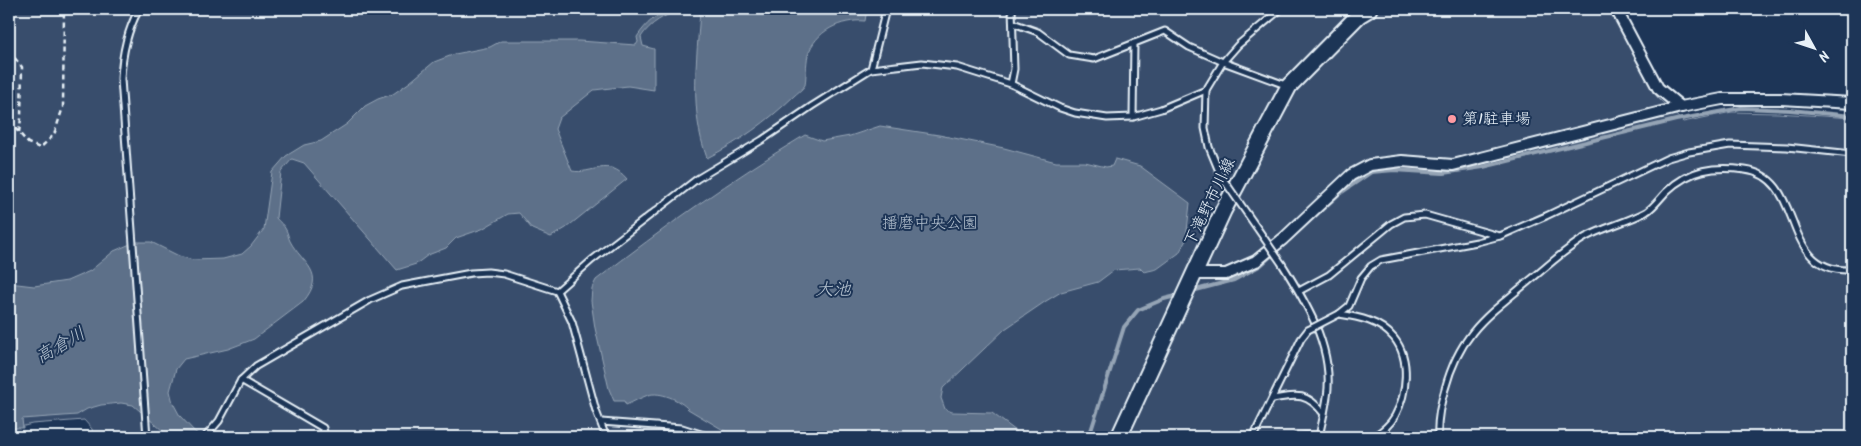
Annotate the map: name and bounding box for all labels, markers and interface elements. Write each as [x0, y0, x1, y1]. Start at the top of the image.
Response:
north arrow [1788, 22, 1838, 72]
text: N [1812, 45, 1834, 66]
place label: 第1駐車場 [1462, 107, 1531, 132]
marker: 第1駐車場 [1446, 113, 1458, 125]
street label: 下滝野市川線 [1178, 153, 1242, 251]
park label: 播磨中央公園 [882, 211, 978, 236]
water label: 大池 [815, 276, 852, 305]
water label: 高倉川 [30, 320, 92, 372]

